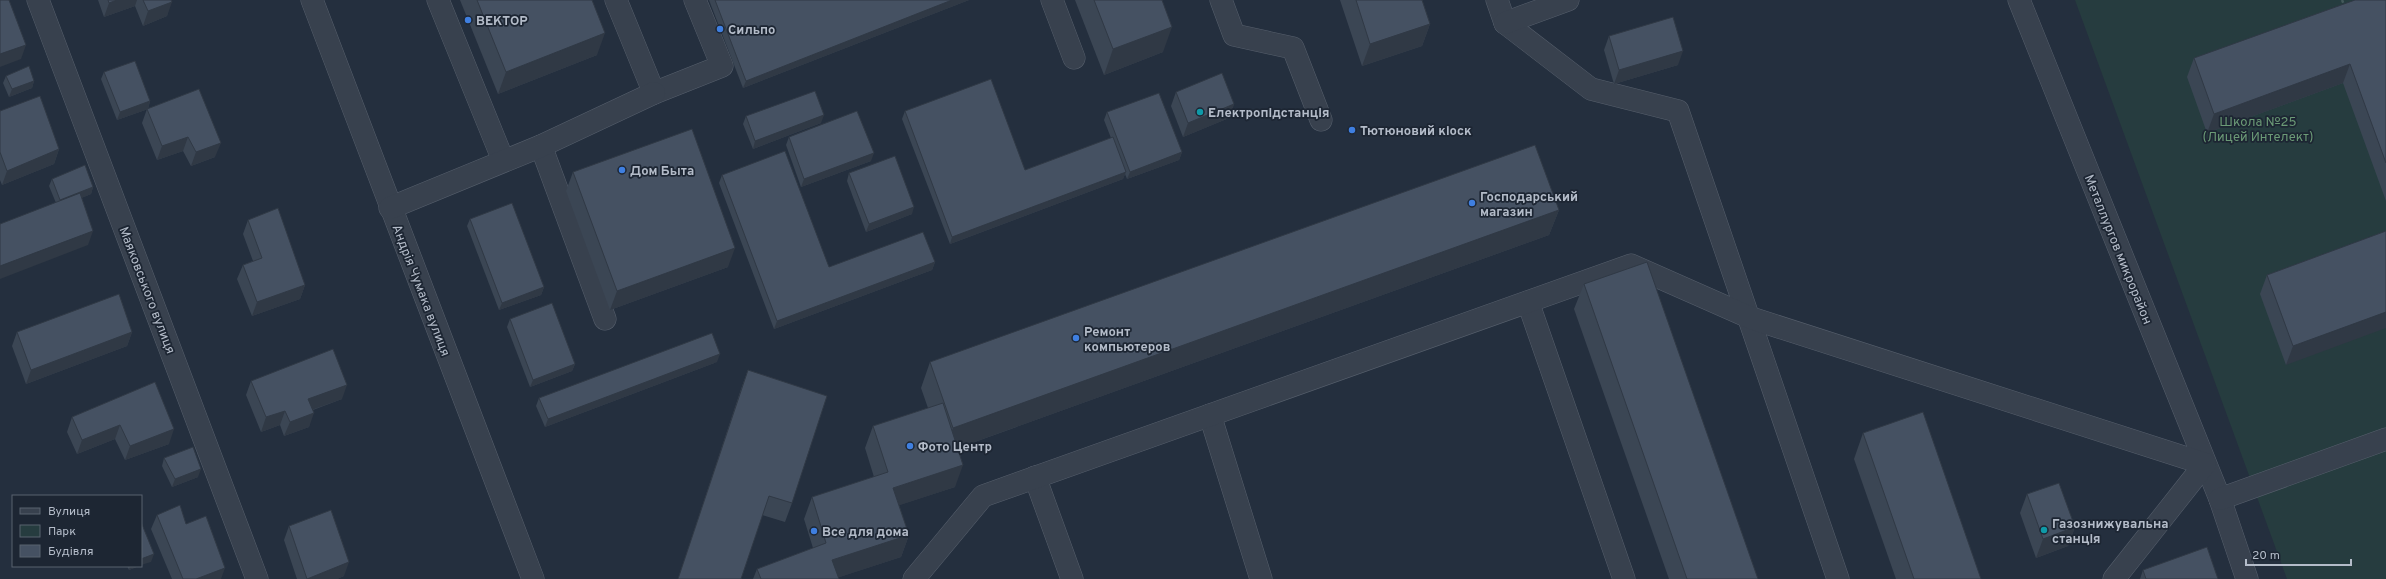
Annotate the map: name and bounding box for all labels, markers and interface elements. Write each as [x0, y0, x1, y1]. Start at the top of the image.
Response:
place label: ВЕКТОР [476, 14, 528, 30]
marker: ВЕКТОР [463, 15, 473, 25]
place label: Сильпо [728, 23, 775, 39]
marker: Сильпо [715, 24, 725, 34]
place label: Електропідстанція [1208, 106, 1329, 122]
marker: Електропідстанція [1195, 107, 1205, 117]
park label: Школа №25 (Лицей Интелект) [2203, 115, 2313, 146]
place label: Тютюновий кіоск [1360, 124, 1472, 140]
marker: Тютюновий кіоск [1347, 125, 1357, 135]
place label: Дом Быта [630, 164, 694, 180]
marker: Дом Быта [617, 165, 627, 175]
street label: Металлургов микрорайон [2080, 173, 2155, 327]
place label: Господарський магазин [1480, 190, 1578, 221]
marker: Господарський магазин [1467, 198, 1477, 208]
street label: Андрія Чумака вулиця [388, 223, 453, 359]
street label: Маяковського вулиця [115, 225, 178, 357]
place label: Ремонт компьютеров [1084, 325, 1170, 356]
marker: Ремонт компьютеров [1071, 333, 1081, 343]
place label: Фото Центр [918, 440, 992, 456]
marker: Фото Центр [905, 441, 915, 451]
legend [12, 495, 142, 567]
text: Вулиця [48, 504, 90, 520]
place label: Газознижувальна станція [2052, 517, 2168, 548]
text: Парк [48, 524, 76, 540]
place label: Все для дома [822, 525, 909, 541]
marker: Газознижувальна станція [2039, 525, 2049, 535]
marker: Все для дома [809, 526, 819, 536]
scale bar [2246, 541, 2351, 567]
text: Будівля [48, 544, 94, 560]
text: 20 m [2252, 548, 2280, 564]

